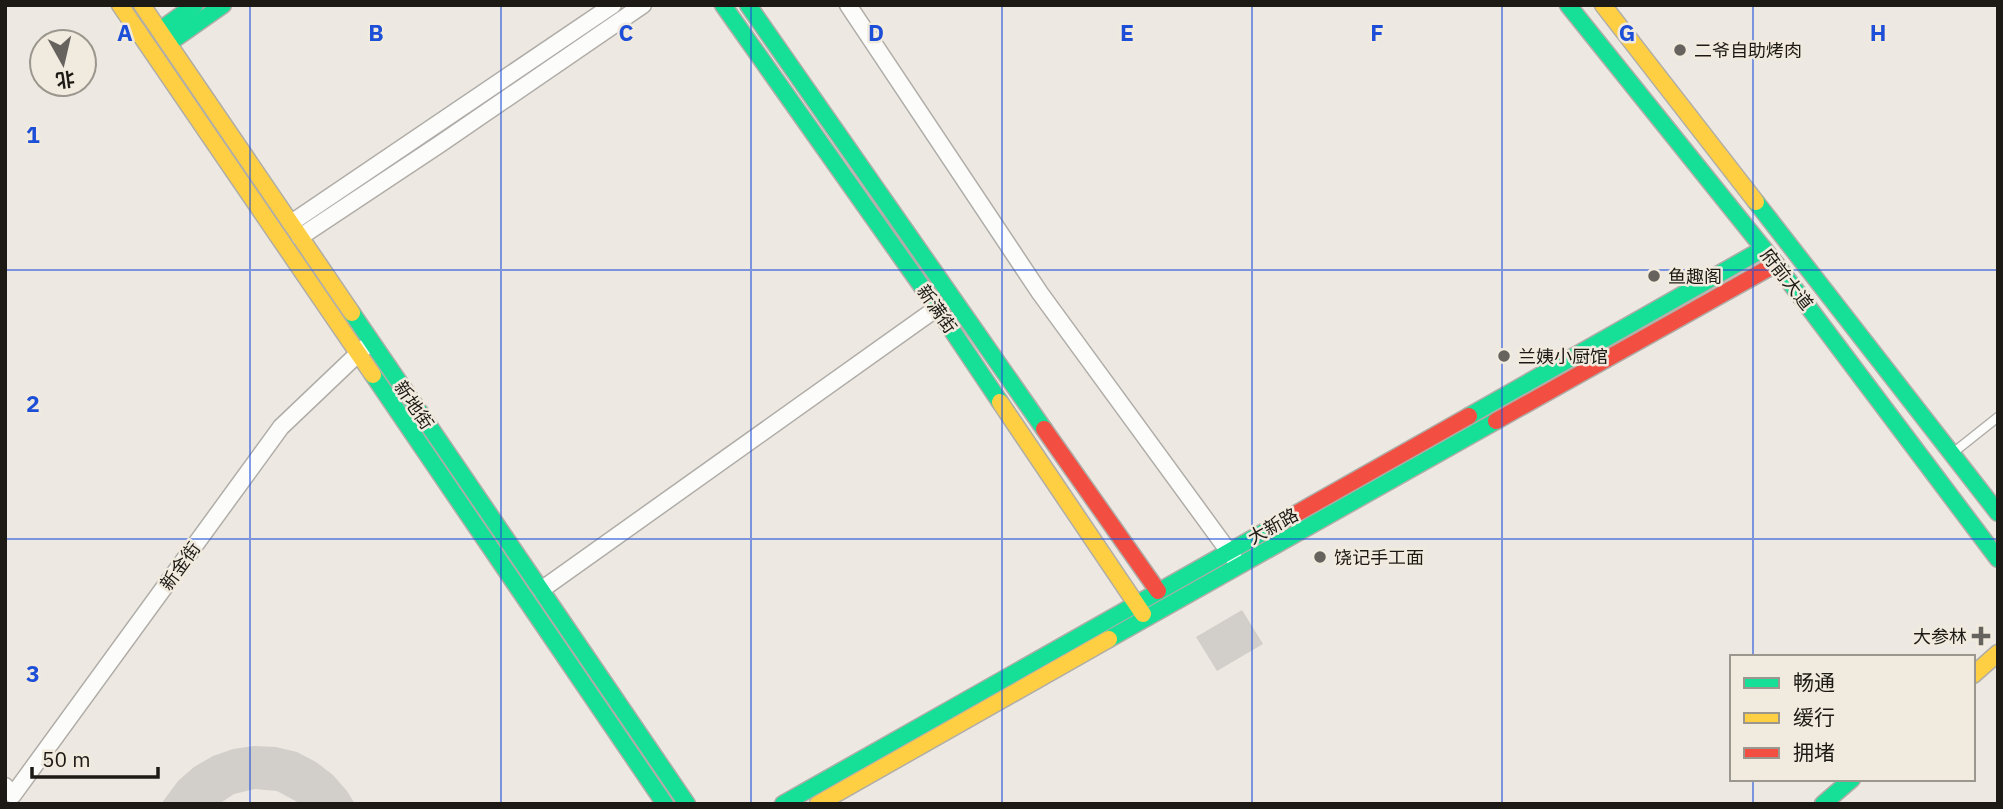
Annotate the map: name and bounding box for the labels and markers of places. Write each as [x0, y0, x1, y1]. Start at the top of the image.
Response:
place label: 二爷自助烤肉 [1694, 39, 1802, 62]
marker: 二爷自助烤肉 [1672, 42, 1688, 58]
place label: 鱼趣阁 [1668, 265, 1722, 288]
marker: 鱼趣阁 [1646, 268, 1662, 284]
place label: 兰姨小厨馆 [1518, 345, 1608, 368]
marker: 兰姨小厨馆 [1496, 348, 1512, 364]
place label: 饶记手工面 [1334, 546, 1424, 569]
marker: 饶记手工面 [1312, 549, 1328, 565]
place label: 大参林 [1913, 625, 1967, 648]
marker: 大参林 [1973, 628, 1989, 644]

